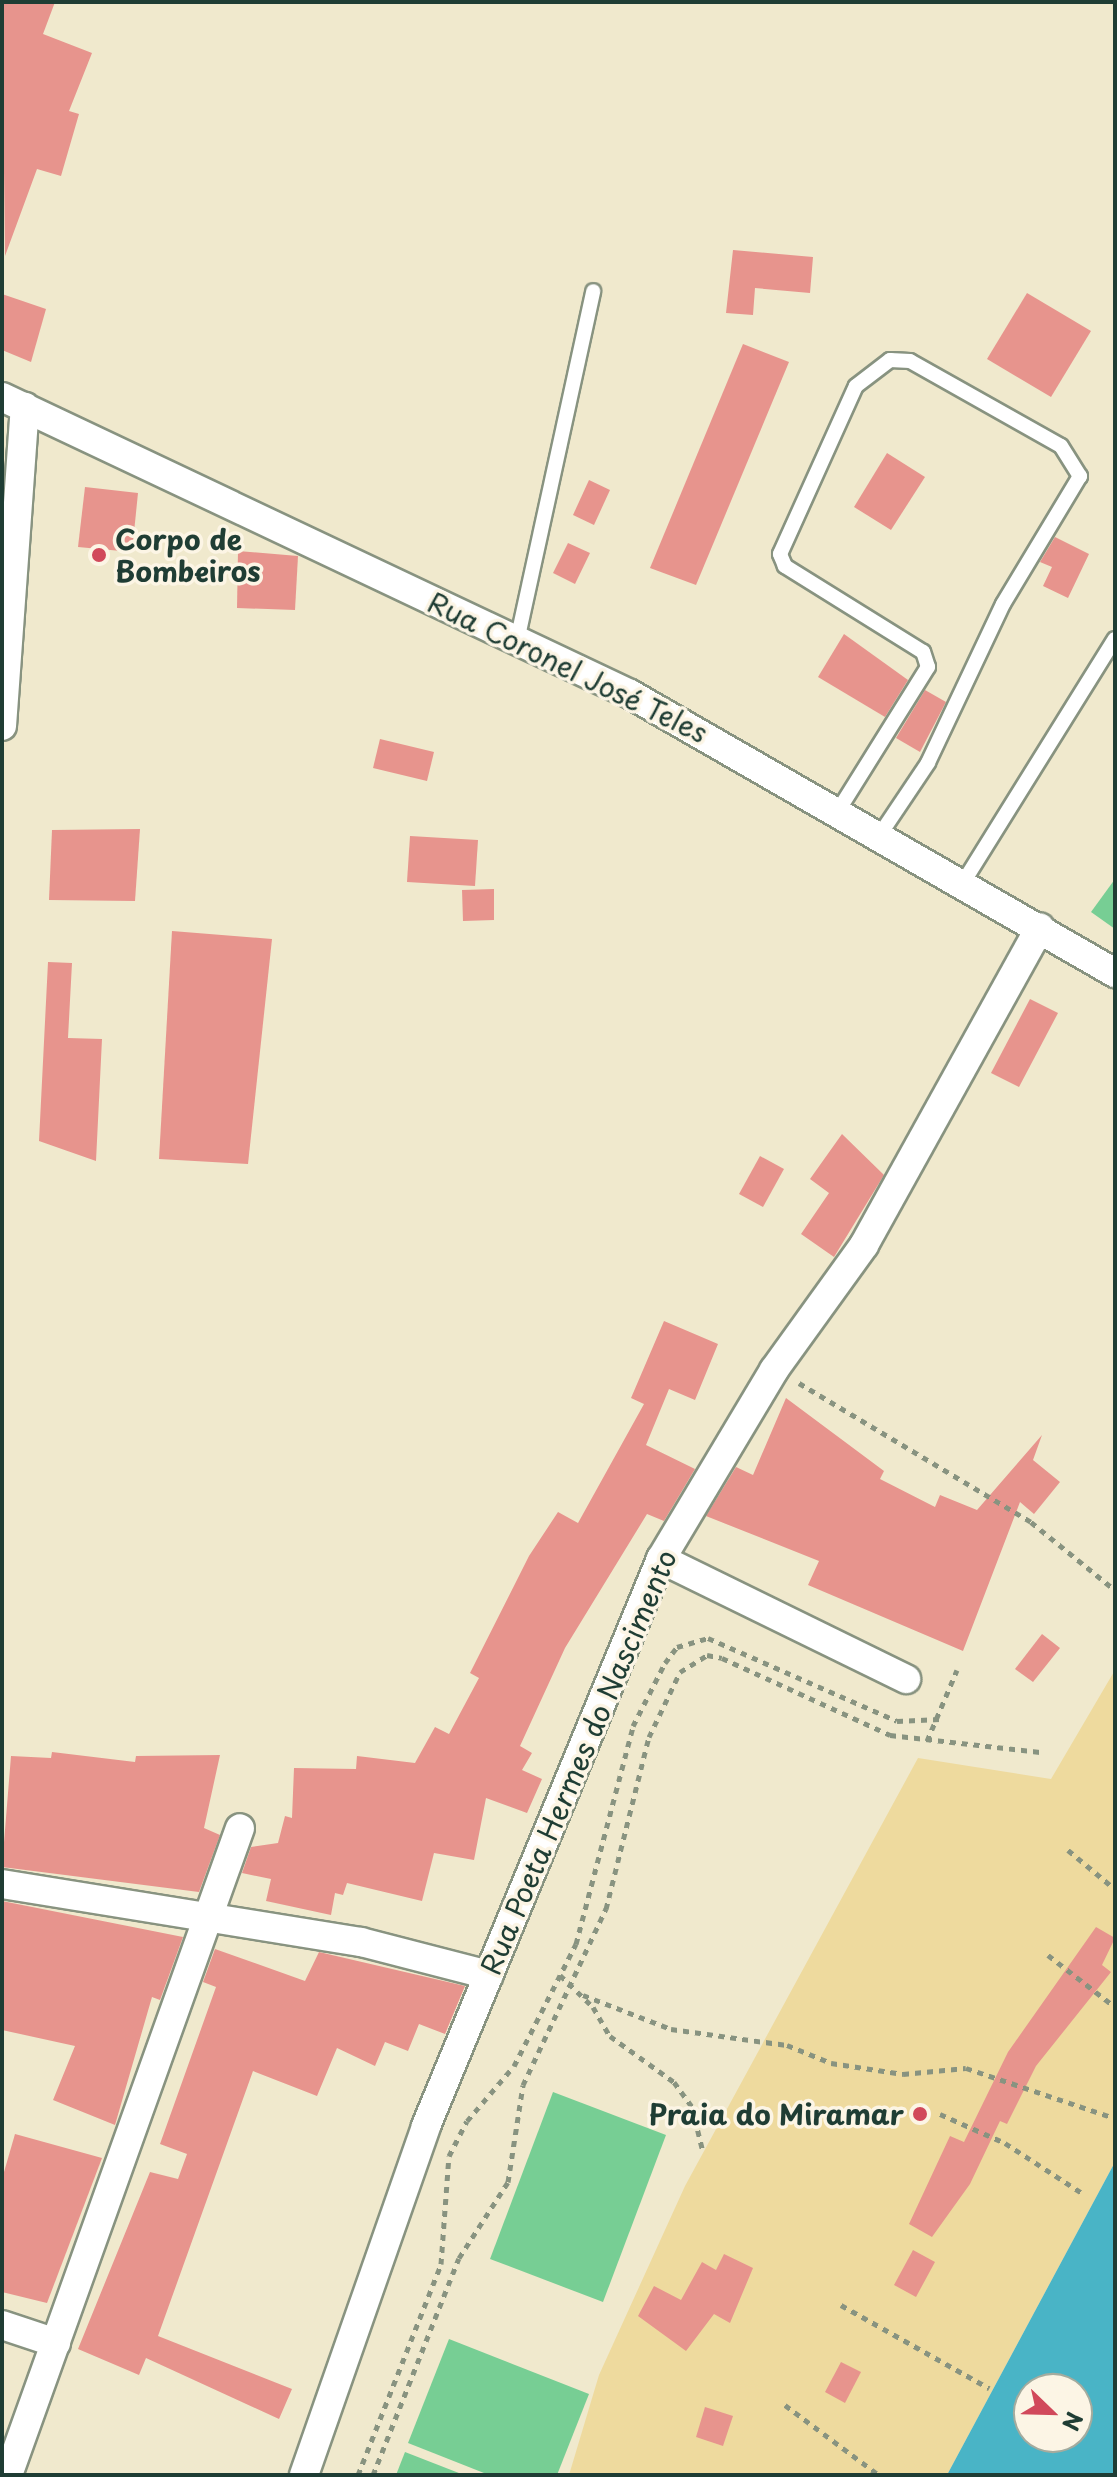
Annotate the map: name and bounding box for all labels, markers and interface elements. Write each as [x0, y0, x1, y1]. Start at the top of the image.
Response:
place label: Corpo de Bombeiros [115, 522, 261, 588]
marker: Corpo de Bombeiros [90, 546, 108, 564]
street label: Rua Coronel José Teles [422, 584, 714, 750]
street label: Rua Poeta Hermes do Nascimento [473, 1544, 683, 1980]
place label: Praia do Miramar [649, 2097, 904, 2131]
marker: Praia do Miramar [911, 2105, 929, 2123]
north arrow [1013, 2373, 1093, 2453]
text: N [1055, 2407, 1092, 2436]

